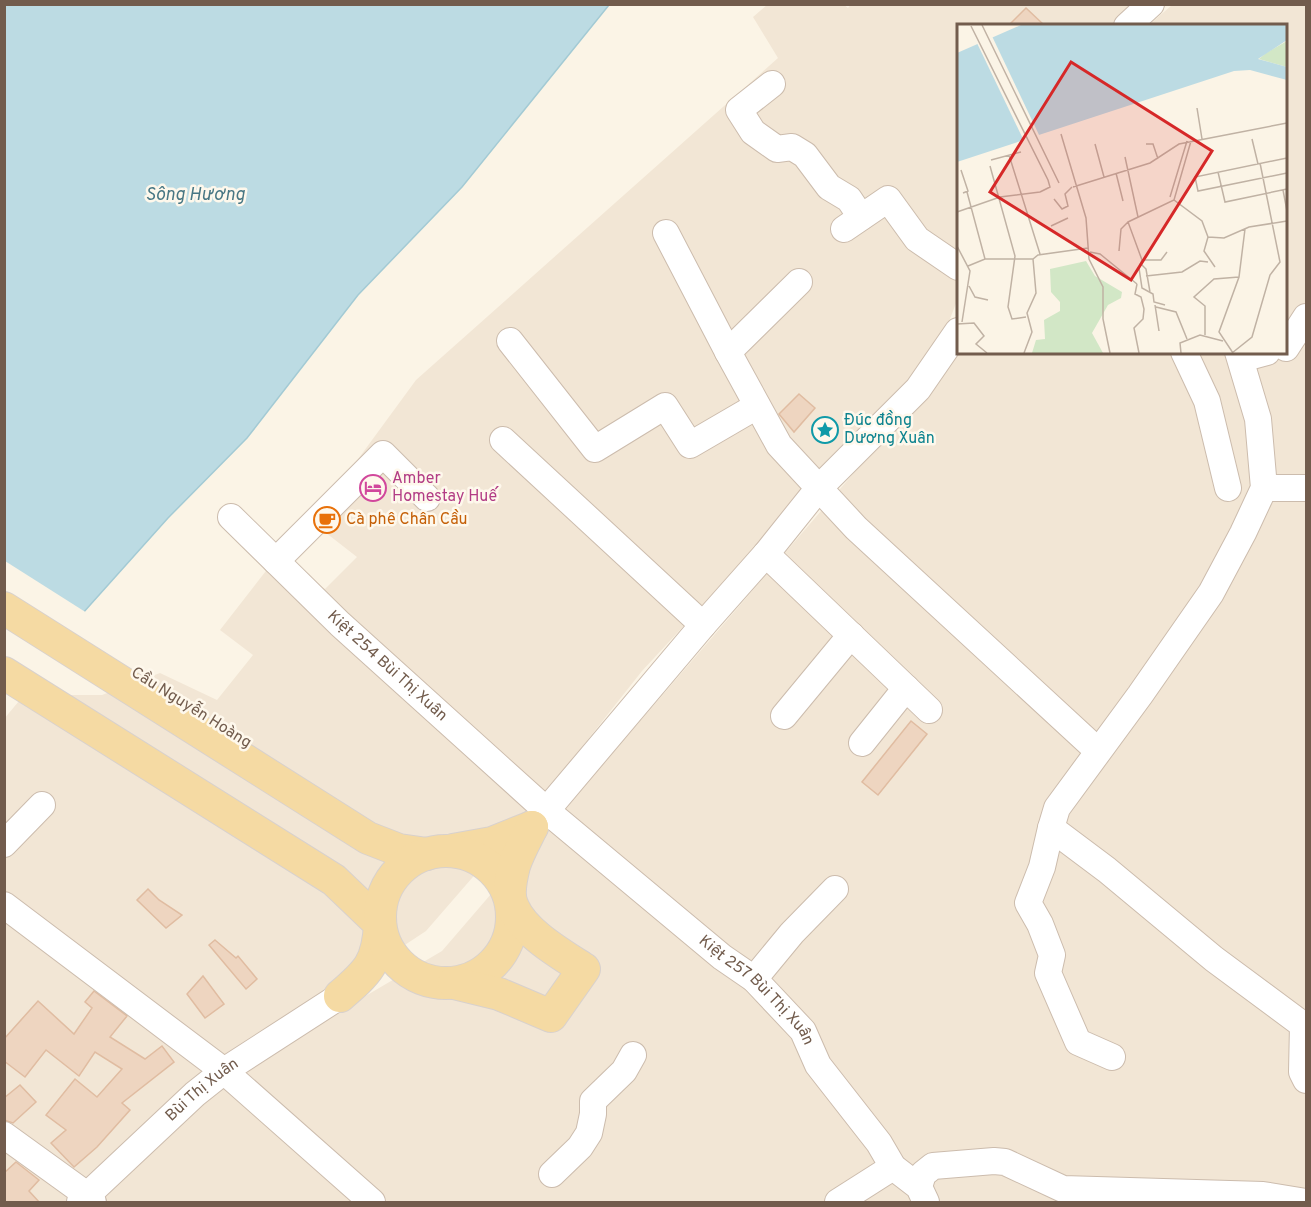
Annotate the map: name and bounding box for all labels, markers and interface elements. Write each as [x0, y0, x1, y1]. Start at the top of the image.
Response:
inset map [957, 24, 1287, 354]
water label: Sông Hương [145, 184, 245, 207]
place label: Đúc đồng Dương Xuân [844, 410, 935, 449]
place icon: Đúc đồng Dương Xuân [810, 415, 840, 445]
place label: Amber Homestay Huế [392, 469, 500, 507]
hotel icon: Amber Homestay Huế [358, 473, 388, 503]
cafe icon: Cà phê Chân Cầu [312, 505, 342, 535]
place label: Cà phê Chân Cầu [346, 509, 468, 530]
street label: Kiệt 254 Bùi Thị Xuân [323, 607, 451, 726]
street label: Cầu Nguyễn Hoàng [127, 661, 256, 753]
street label: Kiệt 257 Bùi Thị Xuân [694, 931, 818, 1048]
street label: Bùi Thị Xuân [162, 1054, 243, 1126]

